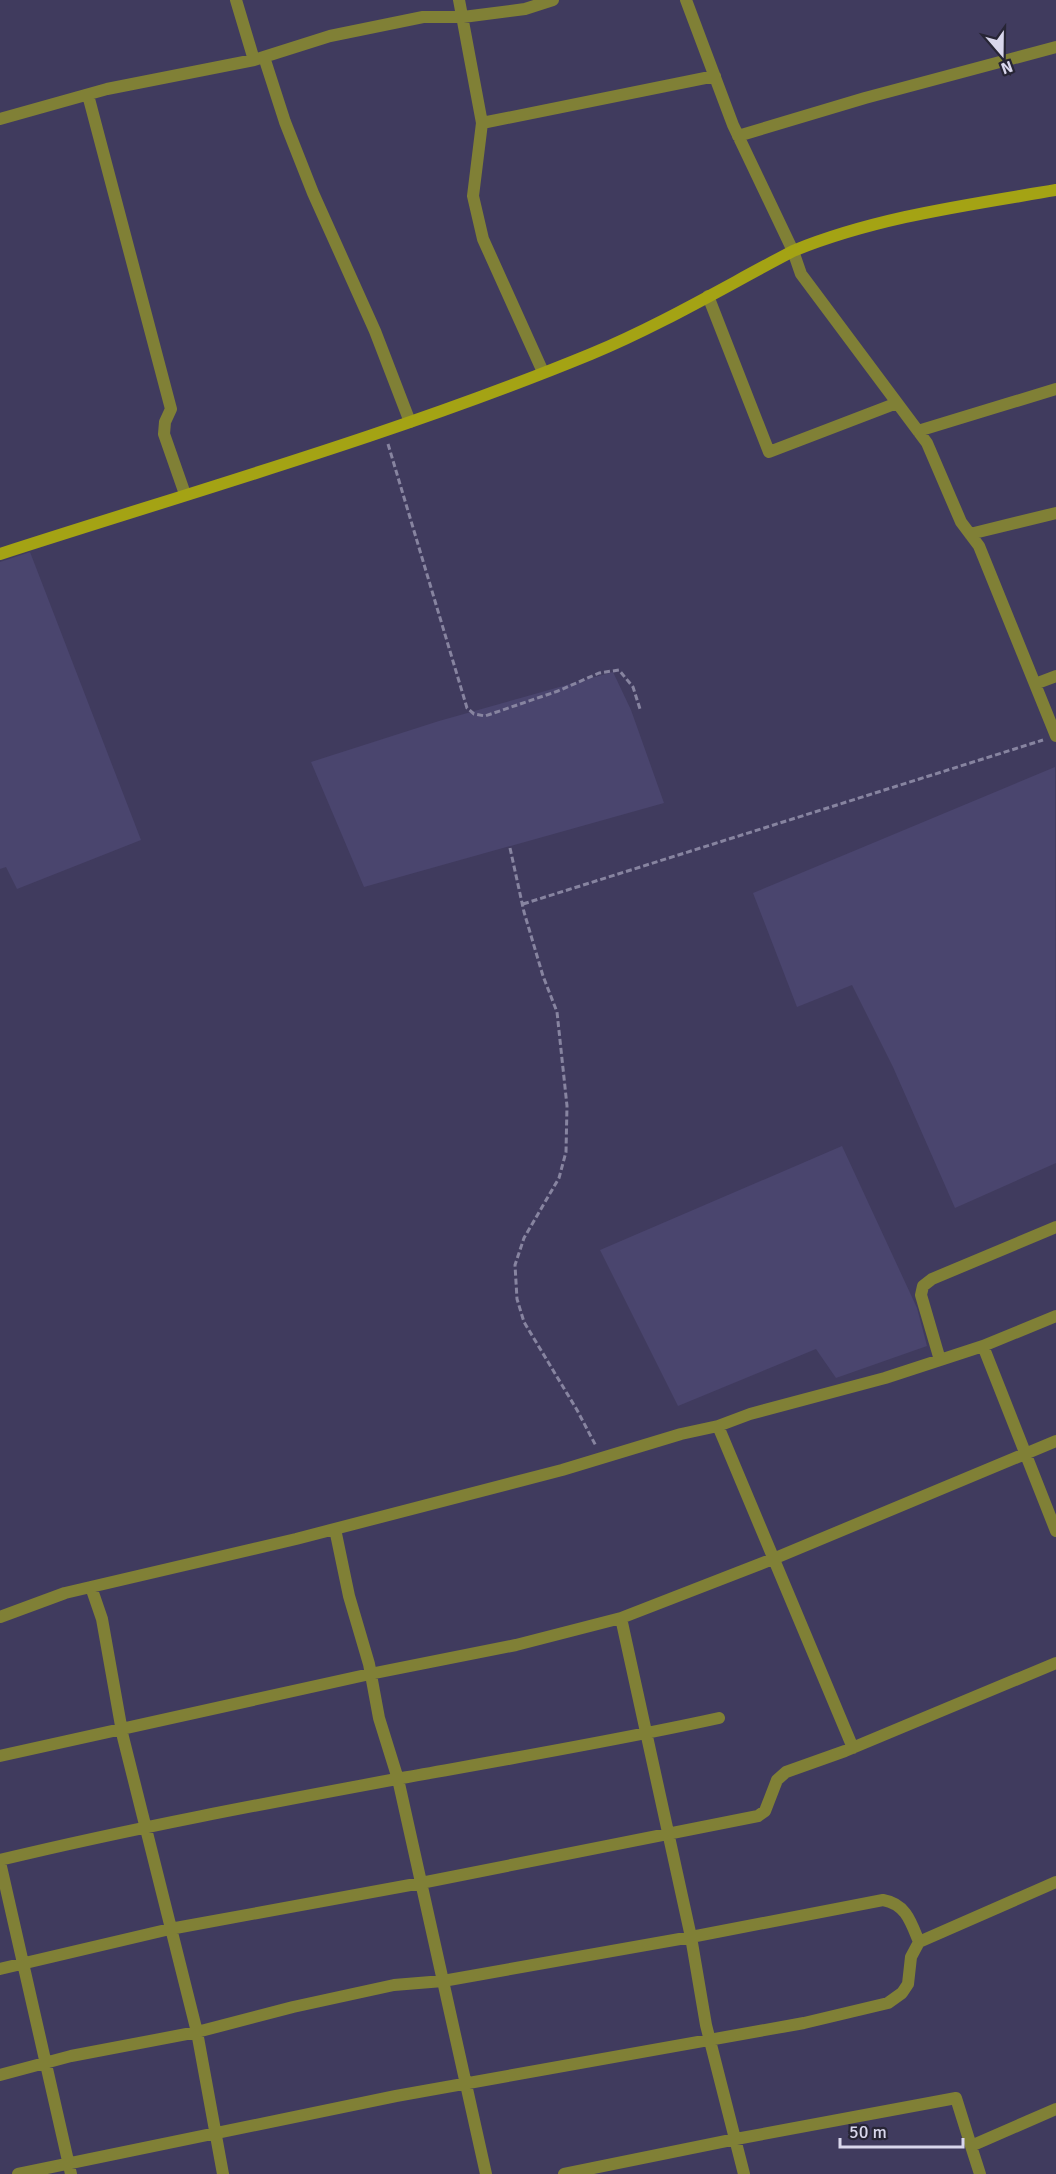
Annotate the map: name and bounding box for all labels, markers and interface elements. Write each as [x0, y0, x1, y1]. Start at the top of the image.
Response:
north arrow [972, 24, 1032, 84]
text: N [998, 56, 1015, 78]
scale bar [840, 2111, 963, 2149]
text: 50 m [849, 2121, 887, 2143]

